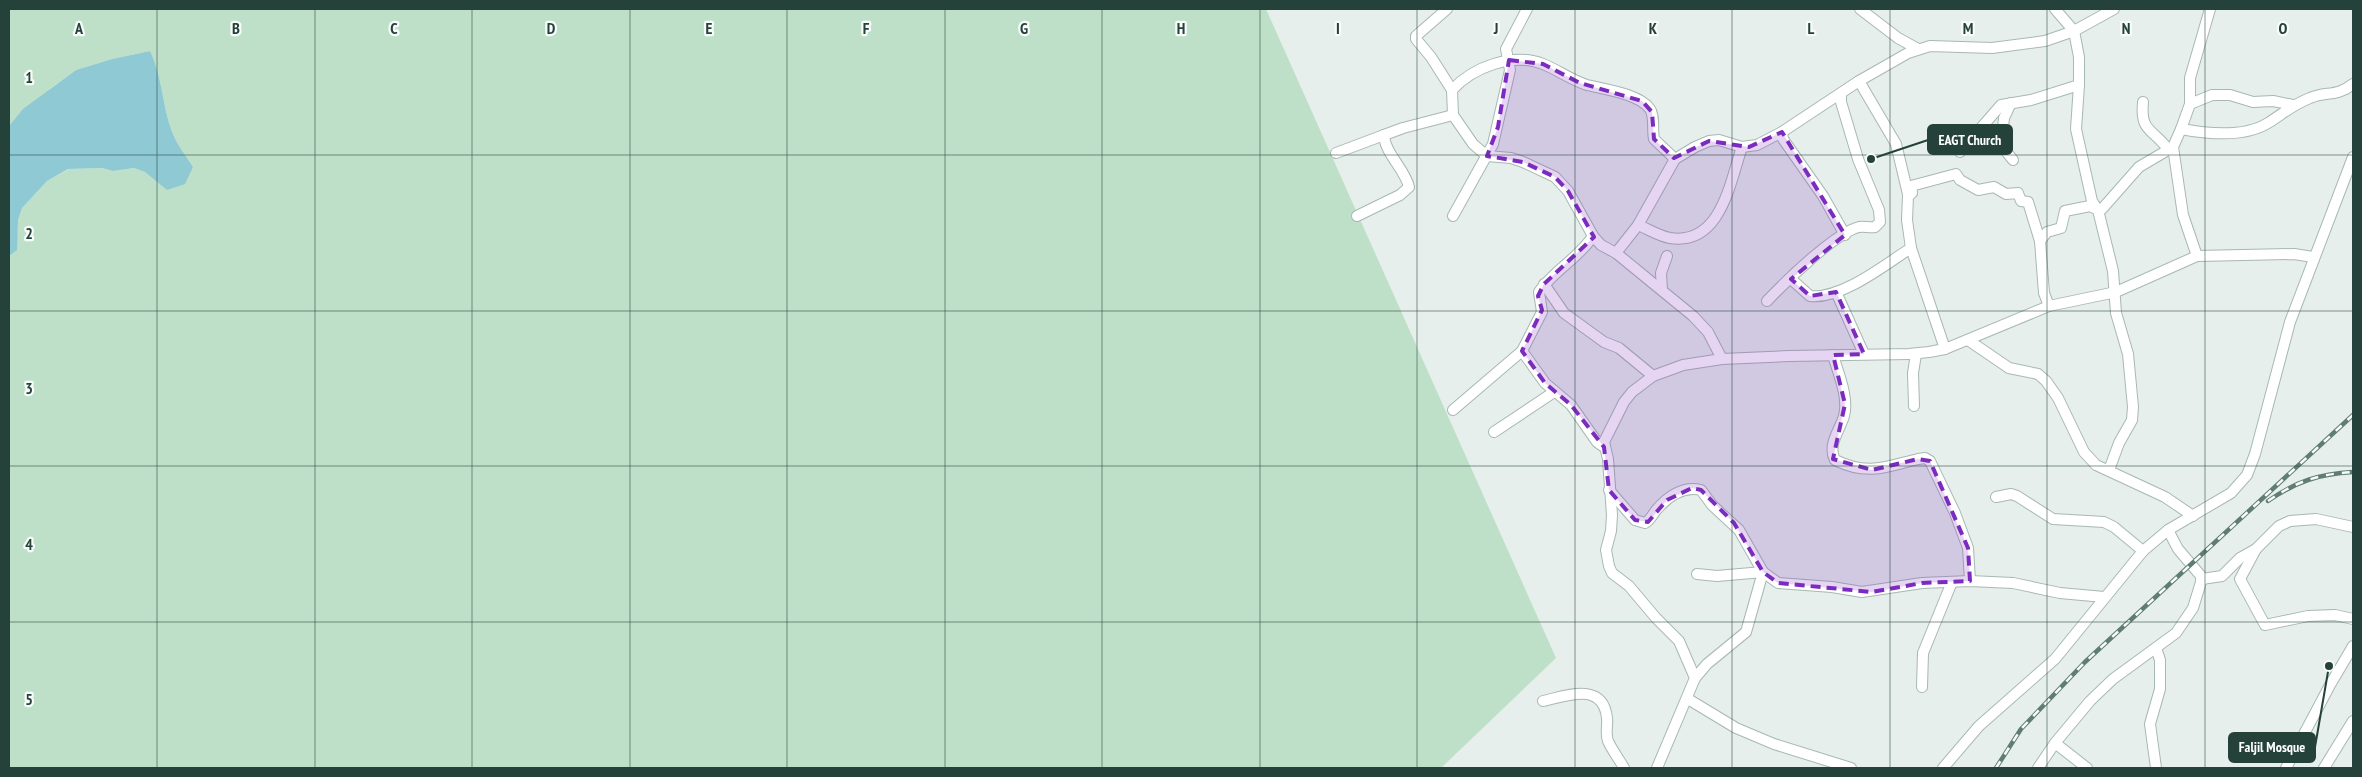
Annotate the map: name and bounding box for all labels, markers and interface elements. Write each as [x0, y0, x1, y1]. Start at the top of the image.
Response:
text: A [74, 18, 84, 38]
text: B [232, 18, 240, 38]
text: C [390, 18, 398, 38]
text: D [547, 18, 556, 38]
text: E [706, 18, 713, 38]
text: F [863, 18, 870, 38]
text: G [1020, 18, 1028, 38]
text: H [1177, 18, 1185, 38]
text: I [1336, 18, 1340, 38]
text: J [1493, 18, 1498, 38]
text: K [1649, 18, 1658, 38]
text: L [1808, 18, 1815, 38]
text: M [1963, 18, 1973, 38]
text: N [2122, 18, 2130, 38]
text: O [2279, 18, 2288, 38]
text: 1 [25, 67, 33, 87]
callout: EAGT Church [1928, 125, 2012, 154]
text: EAGT Church [1939, 131, 2001, 149]
text: 2 [25, 223, 33, 243]
text: 3 [25, 378, 33, 398]
text: 4 [25, 534, 33, 554]
text: 5 [25, 689, 33, 709]
callout: Faljil Mosque [2229, 733, 2315, 762]
text: Faljil Mosque [2239, 738, 2305, 756]

